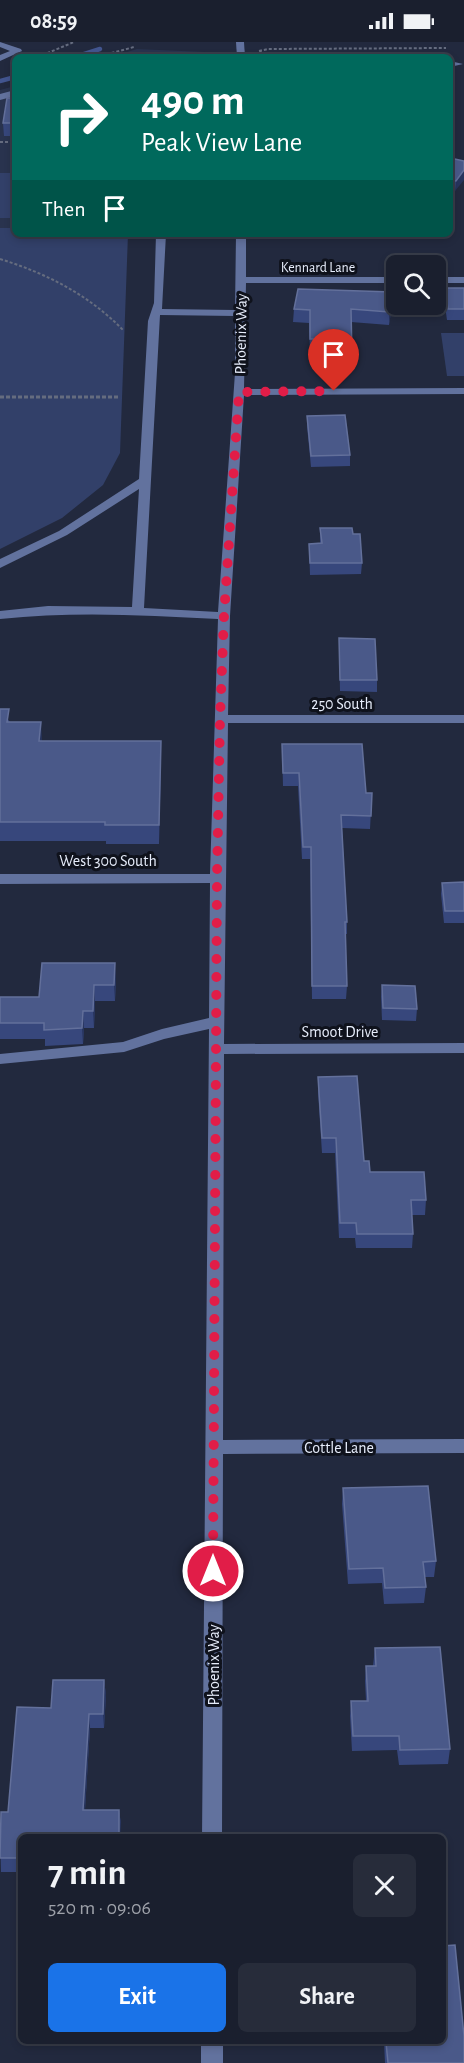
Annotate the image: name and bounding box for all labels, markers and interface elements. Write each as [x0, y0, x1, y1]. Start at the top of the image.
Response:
text: 08:59 [30, 10, 77, 32]
icon: right [42, 78, 120, 156]
text: 490 m [141, 80, 245, 122]
text: Peak View Lane [141, 129, 302, 156]
icon: arrive [98, 192, 131, 225]
text: Then [42, 198, 86, 220]
map controls [386, 255, 446, 315]
button: search [386, 255, 446, 315]
street label: Kennard Lane [281, 261, 355, 275]
street label: Phoenix Way [232, 293, 251, 375]
pin [308, 329, 359, 391]
icon: arrive [317, 338, 350, 371]
street label: 250 South [311, 696, 373, 712]
street label: West 300 South [59, 853, 157, 869]
street label: Smoot Drive [302, 1024, 378, 1040]
street label: Cottle Lane [304, 1440, 374, 1456]
position arrow [181, 1539, 245, 1603]
street label: Phoenix Way [206, 1624, 223, 1706]
button: close [353, 1854, 416, 1917]
text: 7 min [48, 1855, 126, 1891]
text: 520 m · 09:06 [48, 1898, 151, 1918]
button: Exit [48, 1963, 226, 2032]
button: Share [238, 1963, 416, 2032]

